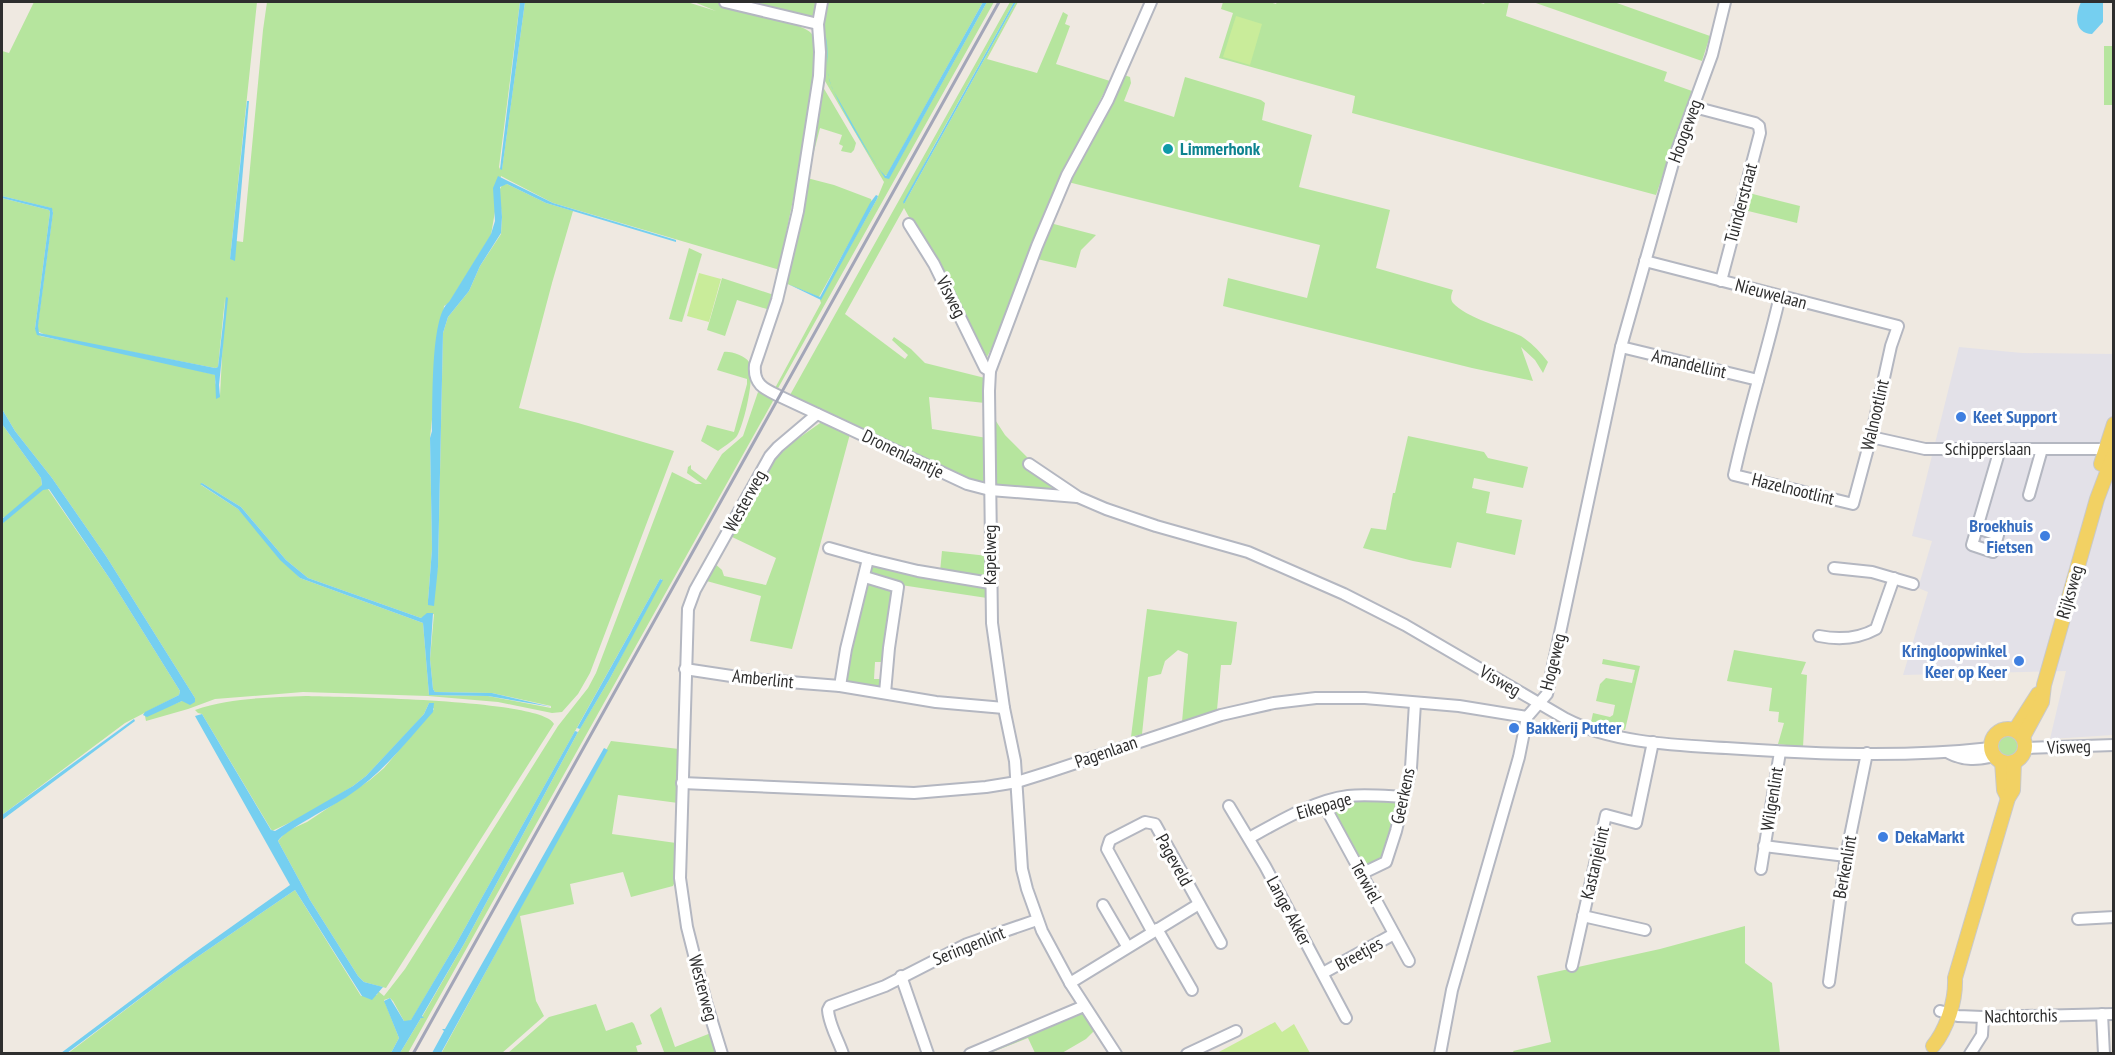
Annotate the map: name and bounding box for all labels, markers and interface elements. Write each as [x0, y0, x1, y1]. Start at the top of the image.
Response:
street label: Hoogeweg [1662, 96, 1707, 166]
place label: Limmerhonk [1180, 137, 1261, 160]
marker: Limmerhonk [1161, 142, 1175, 156]
street label: Tuinderstraat [1719, 160, 1762, 245]
street label: Visweg [931, 271, 972, 322]
street label: Nieuwelaan [1733, 273, 1809, 314]
street label: Amandellint [1650, 344, 1729, 383]
street label: Walnootlint [1855, 377, 1894, 453]
place label: Keet Support [1973, 405, 2058, 428]
marker: Keet Support [1954, 410, 1968, 424]
street label: Dronenlaantje [859, 424, 948, 483]
street label: Schipperslaan [1945, 437, 2031, 460]
street label: Westerweg [718, 466, 771, 536]
street label: Hazelnootlint [1750, 467, 1837, 510]
place label: Broekhuis Fietsen [1969, 514, 2033, 558]
street label: Kapelweg [978, 525, 1001, 585]
marker: Broekhuis Fietsen [2038, 529, 2052, 543]
street label: Rijksweg [2051, 562, 2088, 621]
street label: Hogeweg [1534, 631, 1571, 693]
place label: Kringloopwinkel Keer op Keer [1902, 639, 2008, 683]
marker: Kringloopwinkel Keer op Keer [2012, 654, 2026, 668]
street label: Visweg [1475, 659, 1525, 701]
street label: Amberlint [731, 664, 795, 693]
place label: Bakkerij Putter [1526, 716, 1622, 739]
marker: Bakkerij Putter [1507, 721, 1521, 735]
street label: Pagenlaan [1072, 730, 1140, 773]
street label: Visweg [2046, 734, 2091, 759]
street label: Wilgenlint [1755, 765, 1788, 832]
street label: Geerkens [1385, 766, 1420, 826]
street label: Eikepage [1294, 787, 1354, 824]
street label: Kastanjelint [1575, 824, 1614, 902]
place label: DekaMarkt [1895, 825, 1965, 848]
street label: Pageveld [1151, 830, 1198, 890]
marker: DekaMarkt [1876, 830, 1890, 844]
street label: Berkenlint [1828, 833, 1861, 900]
street label: Terwiel [1346, 857, 1388, 908]
street label: Lange Akker [1262, 872, 1317, 950]
street label: Seringenlint [929, 921, 1008, 970]
street label: Breetjes [1331, 931, 1386, 976]
street label: Westerweg [684, 952, 723, 1024]
street label: Nachtorchis [1984, 1003, 2058, 1028]

